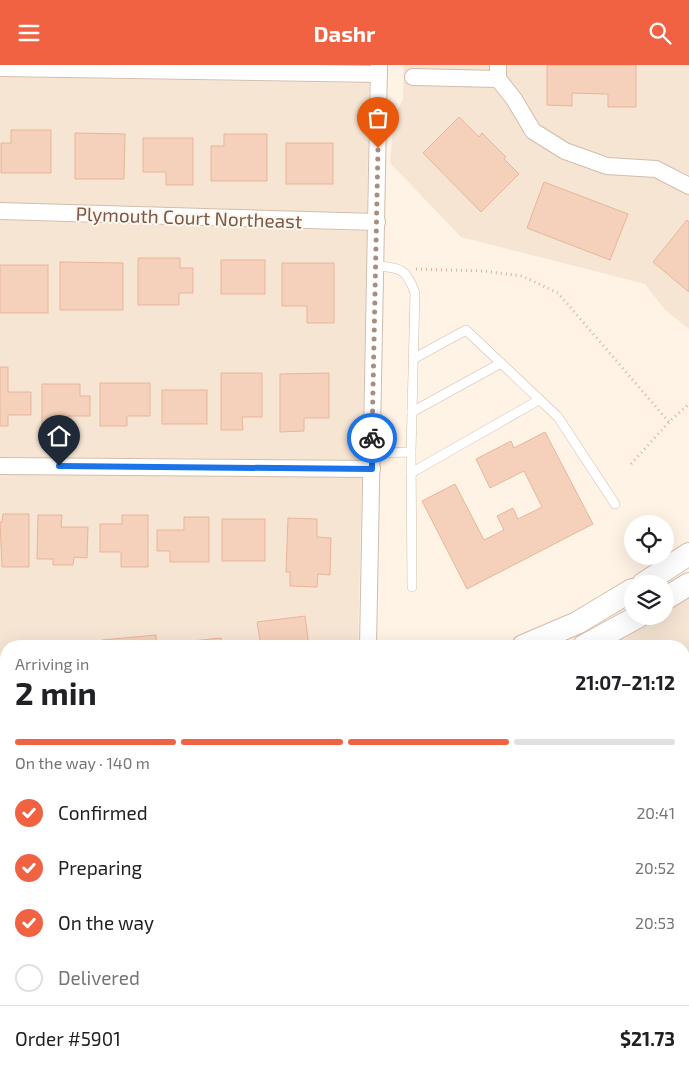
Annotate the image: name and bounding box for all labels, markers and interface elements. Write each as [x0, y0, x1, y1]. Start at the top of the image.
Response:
icon: menu [15, 19, 43, 47]
icon: search [646, 19, 674, 47]
text: Dashr [314, 20, 375, 46]
pin [357, 97, 399, 148]
icon: bag [364, 104, 392, 132]
street label: Plymouth Court Northeast [75, 202, 303, 232]
courier [347, 413, 397, 463]
pin [38, 415, 80, 466]
icon: home [45, 422, 73, 450]
icon: bike [358, 424, 386, 452]
map controls [624, 515, 674, 625]
button: locate [624, 515, 674, 565]
button: layers [624, 575, 674, 625]
text: Arriving in [15, 654, 89, 673]
text: 21:07–21:12 [575, 671, 675, 694]
text: 2 min [15, 673, 97, 711]
text: On the way · 140 m [15, 753, 150, 772]
icon: check [15, 799, 43, 827]
text: Confirmed [58, 801, 148, 824]
text: 20:41 [636, 803, 675, 822]
icon: check [15, 854, 43, 882]
text: Preparing [58, 856, 142, 879]
text: 20:52 [635, 858, 675, 877]
icon: check [15, 909, 43, 937]
text: On the way [58, 911, 154, 934]
text: 20:53 [635, 913, 675, 932]
text: Delivered [58, 966, 140, 989]
text: Order #5901 [15, 1027, 121, 1050]
text: $21.73 [620, 1027, 675, 1050]

